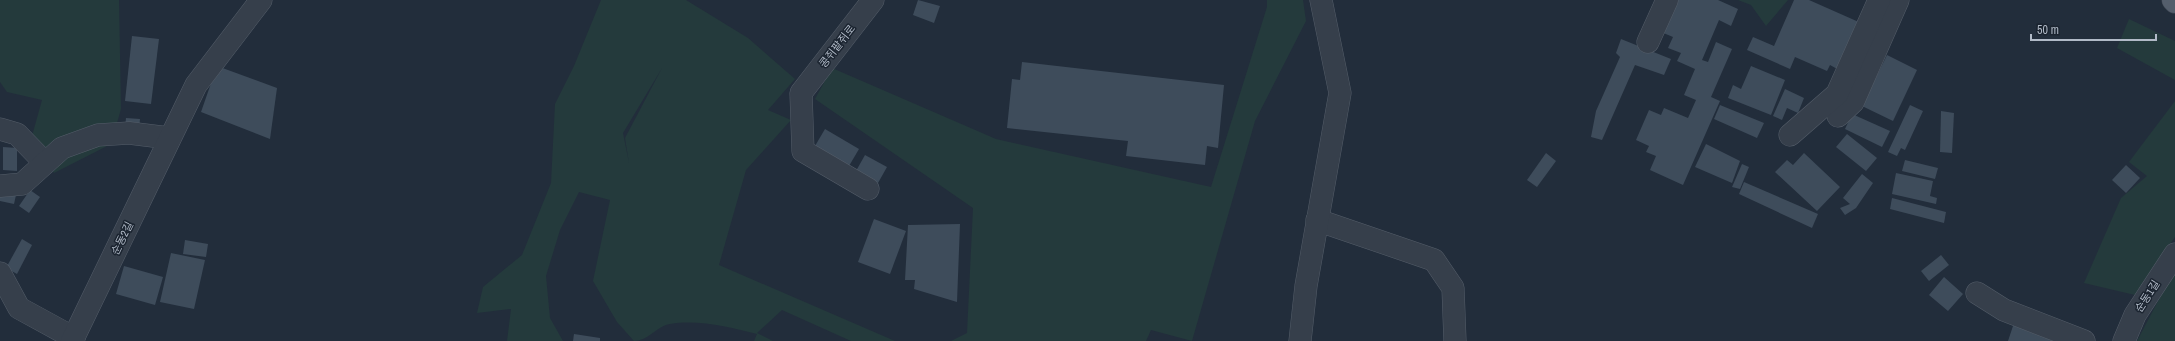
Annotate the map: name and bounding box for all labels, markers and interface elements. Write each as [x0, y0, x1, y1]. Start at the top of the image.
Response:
scale bar [2031, 16, 2156, 42]
street label: 콩쥐팥쥐로 [816, 22, 858, 70]
text: 50 m [2037, 22, 2059, 38]
street label: 순동2길 [108, 219, 136, 257]
street label: 순동1길 [2131, 277, 2163, 315]

